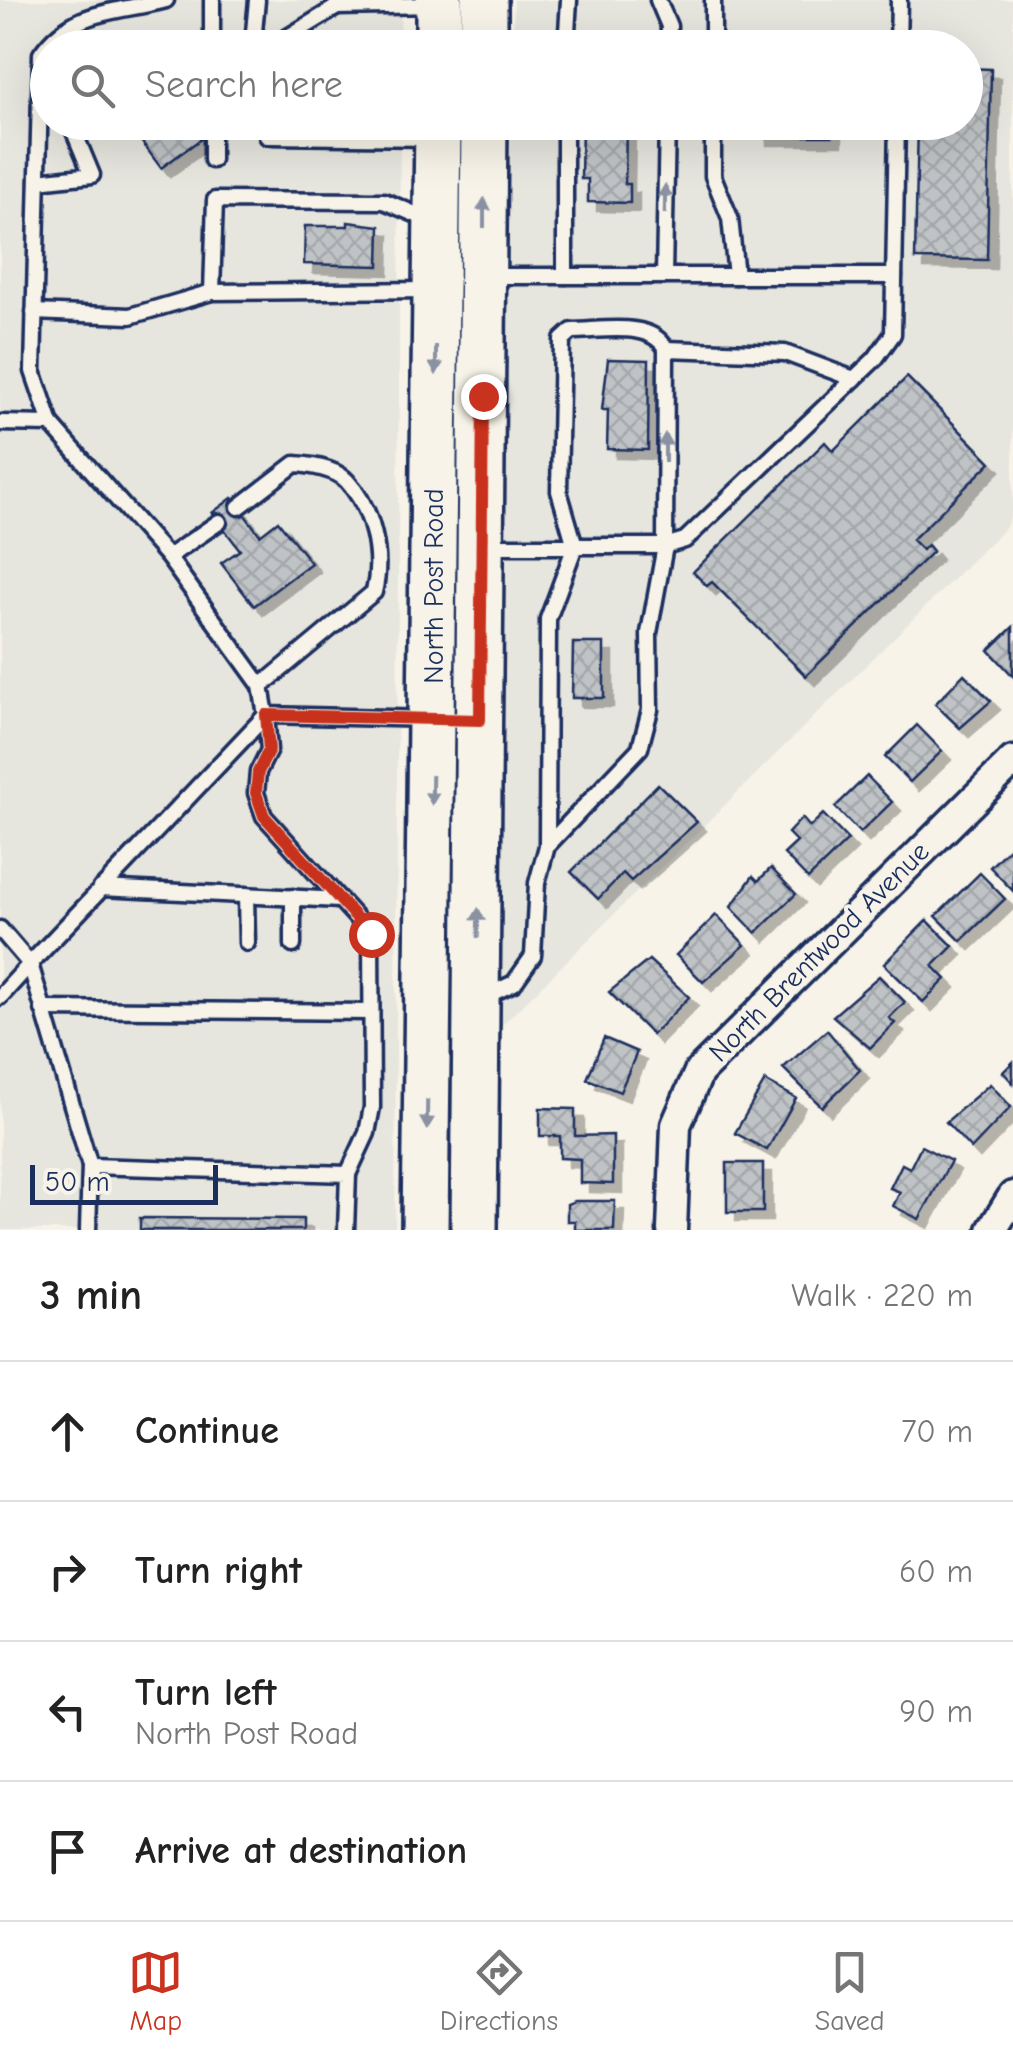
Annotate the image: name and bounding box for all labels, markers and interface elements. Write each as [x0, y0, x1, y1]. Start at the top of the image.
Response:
search box [30, 30, 983, 140]
icon: search [65, 58, 120, 113]
text: Search here [145, 63, 343, 107]
one-way arrow [657, 183, 673, 215]
one-way arrow [476, 196, 492, 228]
one-way arrow [428, 344, 444, 376]
route end [461, 374, 507, 420]
one-way arrow [657, 432, 673, 464]
street label: North Post Road [418, 488, 450, 684]
one-way arrow [424, 774, 440, 806]
street label: North Brentwood Avenue [702, 835, 936, 1069]
one-way arrow [470, 906, 486, 938]
route start [349, 912, 395, 958]
one-way arrow [419, 1099, 435, 1131]
scale bar [30, 1160, 218, 1204]
text: 50 m [45, 1166, 110, 1198]
text: 3 min [40, 1271, 142, 1320]
text: Walk · 220 m [791, 1277, 973, 1314]
icon: ahead [40, 1404, 95, 1459]
text: Continue [135, 1409, 279, 1453]
text: 70 m [901, 1413, 973, 1450]
icon: right [40, 1544, 95, 1599]
text: Turn right [135, 1549, 302, 1593]
text: 60 m [899, 1553, 973, 1590]
text: Turn left [135, 1671, 276, 1715]
icon: left [40, 1684, 95, 1739]
text: 90 m [899, 1693, 973, 1730]
text: North Post Road [135, 1715, 358, 1752]
icon: arrive [40, 1824, 95, 1879]
text: Arrive at destination [135, 1829, 467, 1873]
tab: Map [128, 1945, 183, 2037]
tab: Directions [440, 1945, 558, 2037]
tab: Saved [815, 1945, 885, 2037]

